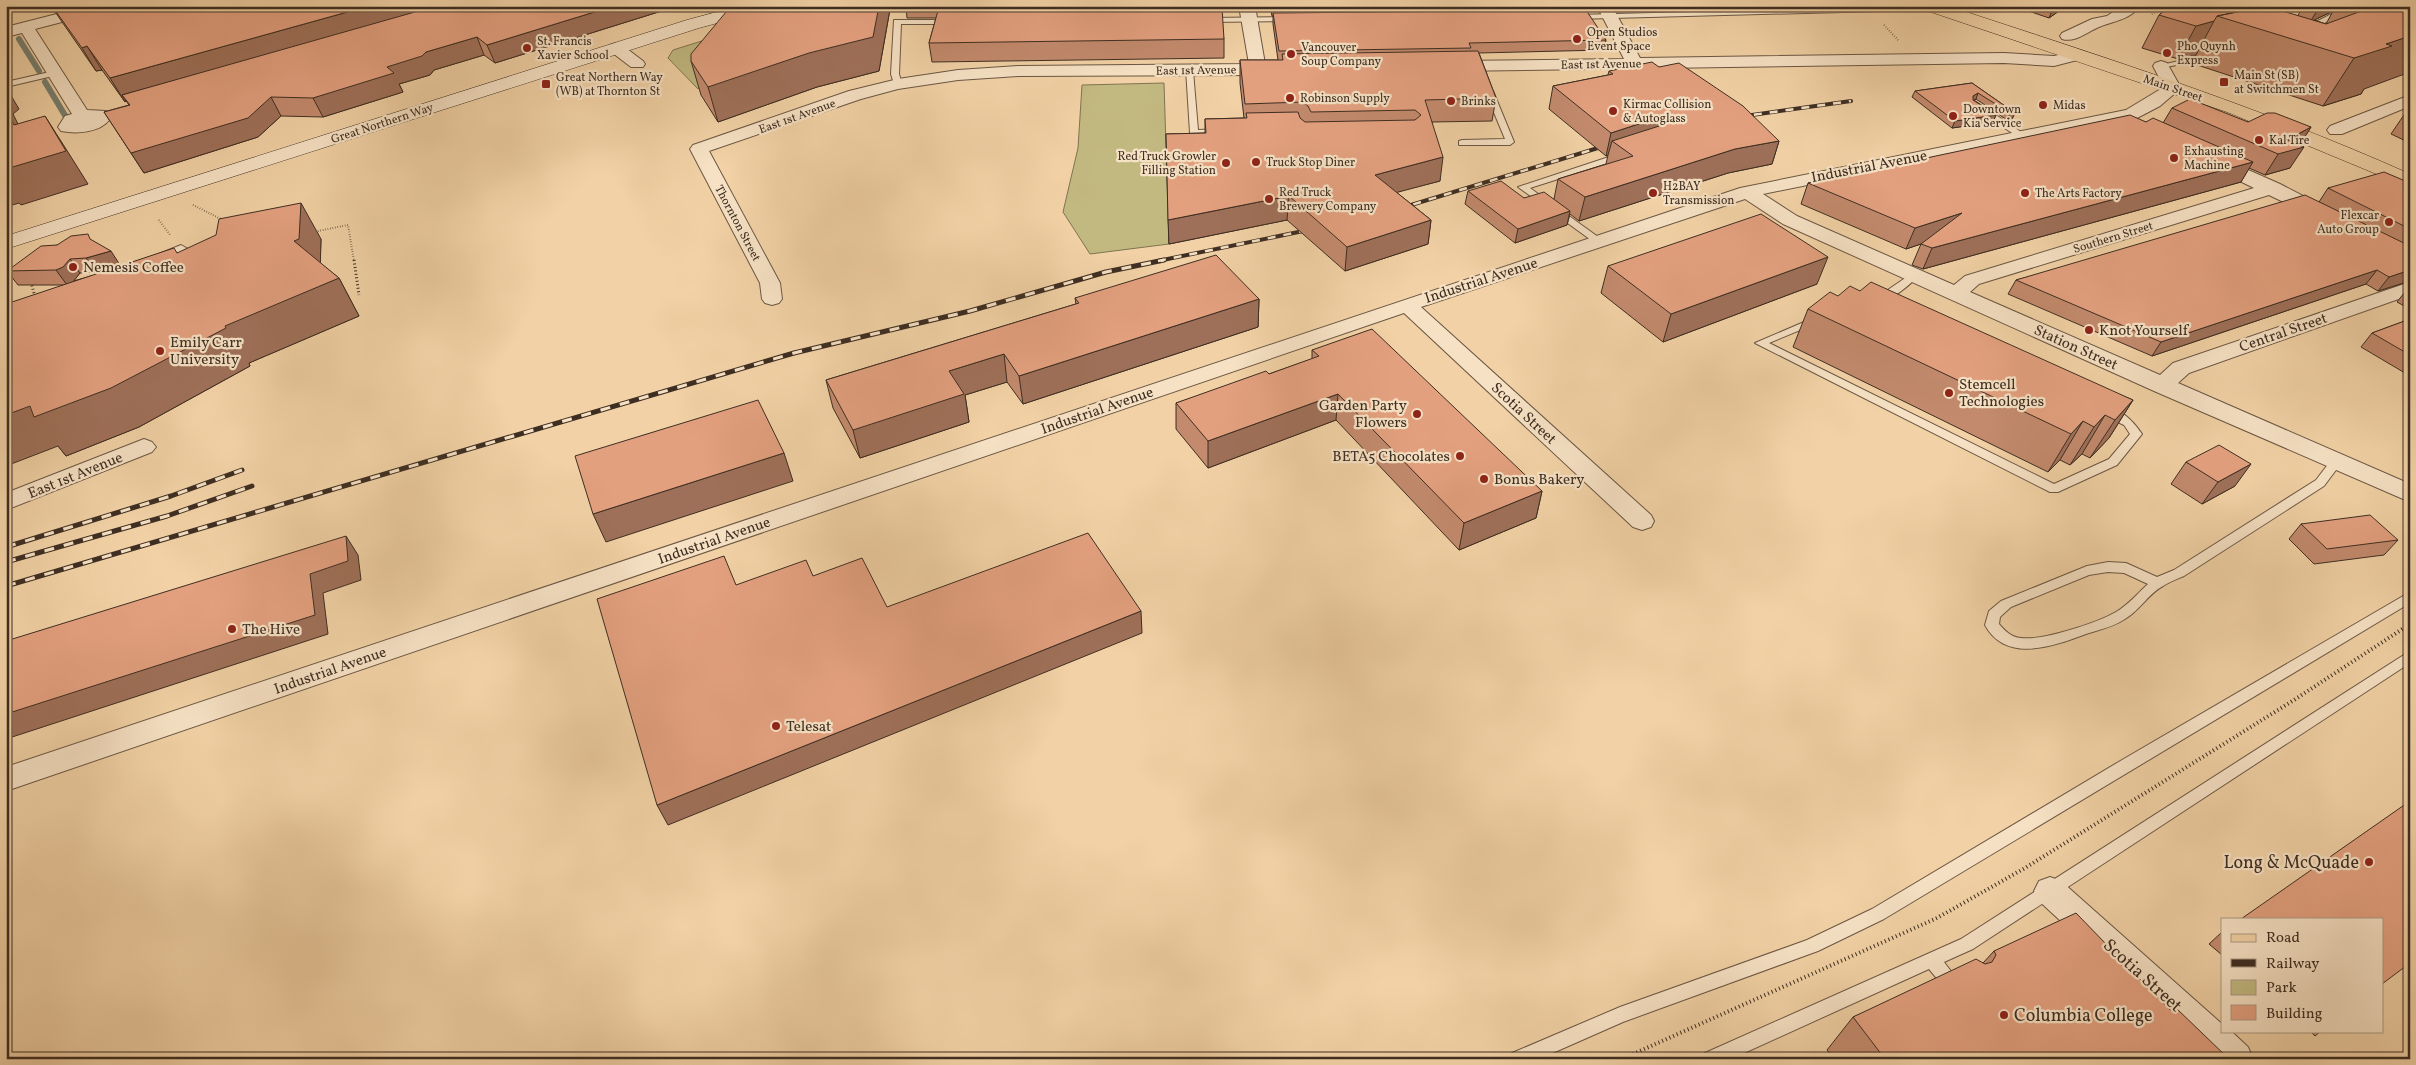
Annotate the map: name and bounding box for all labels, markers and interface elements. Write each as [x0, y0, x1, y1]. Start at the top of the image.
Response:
place label: Open Studios Event Space [1587, 25, 1657, 55]
marker: Open Studios Event Space [1571, 33, 1583, 45]
place label: St. Francis Xavier School [537, 34, 609, 64]
place label: Pho Quynh Express [2177, 39, 2236, 69]
place label: Vancouver Soup Company [1301, 40, 1381, 70]
marker: St. Francis Xavier School [521, 42, 533, 54]
marker: Pho Quynh Express [2161, 47, 2173, 59]
marker: Vancouver Soup Company [1285, 48, 1297, 60]
street label: East 1st Avenue [1561, 56, 1642, 74]
street label: East 1st Avenue [1156, 62, 1237, 80]
place label: Main St (SB) at Switchmen St [2234, 68, 2319, 98]
place label: Great Northern Way (WB) at Thornton St [556, 70, 663, 100]
street label: Main Street [2141, 71, 2204, 107]
marker: Main St (SB) at Switchmen St [2218, 76, 2230, 88]
marker: Great Northern Way (WB) at Thornton St [540, 78, 552, 90]
place label: Robinson Supply [1300, 91, 1390, 107]
marker: Robinson Supply [1284, 92, 1296, 104]
place label: Brinks [1461, 94, 1496, 110]
marker: Brinks [1445, 95, 1457, 107]
street label: East 1st Avenue [757, 96, 838, 138]
place label: Kirmac Collision & Autoglass [1623, 97, 1711, 127]
place label: Midas [2053, 98, 2086, 114]
marker: Midas [2037, 99, 2049, 111]
street label: Great Northern Way [329, 100, 436, 148]
place label: Downtown Kia Service [1963, 102, 2022, 132]
marker: Kirmac Collision & Autoglass [1607, 105, 1619, 117]
marker: Downtown Kia Service [1947, 110, 1959, 122]
place label: Kal Tire [2269, 133, 2310, 149]
marker: Kal Tire [2253, 134, 2265, 146]
place label: Exhausting Machine [2184, 144, 2244, 174]
street label: Industrial Avenue [1810, 146, 1929, 189]
place label: Red Truck Growler Filling Station [1118, 149, 1216, 179]
marker: Exhausting Machine [2168, 152, 2180, 164]
place label: Truck Stop Diner [1266, 155, 1355, 171]
marker: Truck Stop Diner [1250, 156, 1262, 168]
marker: Red Truck Growler Filling Station [1220, 157, 1232, 169]
place label: H2BAY Transmission [1663, 179, 1735, 209]
street label: Thornton Street [710, 183, 764, 264]
place label: Red Truck Brewery Company [1279, 185, 1377, 215]
place label: The Arts Factory [2035, 186, 2122, 202]
marker: H2BAY Transmission [1647, 187, 1659, 199]
marker: The Arts Factory [2019, 187, 2031, 199]
marker: Red Truck Brewery Company [1263, 193, 1275, 205]
place label: Flexcar Auto Group [2317, 208, 2379, 238]
marker: Flexcar Auto Group [2383, 216, 2395, 228]
street label: Southern Street [2071, 218, 2155, 258]
street label: Industrial Avenue [1422, 253, 1541, 310]
place label: Nemesis Coffee [83, 258, 184, 279]
marker: Nemesis Coffee [67, 261, 79, 273]
street label: Central Street [2237, 309, 2330, 358]
street label: Station Street [2030, 321, 2121, 376]
place label: Knot Yourself [2099, 321, 2190, 342]
marker: Knot Yourself [2083, 324, 2095, 336]
place label: Emily Carr University [170, 333, 242, 371]
marker: Emily Carr University [154, 345, 166, 357]
place label: Stemcell Technologies [1959, 375, 2044, 413]
street label: Scotia Street [1486, 378, 1560, 450]
street label: Industrial Avenue [1038, 382, 1157, 441]
marker: Stemcell Technologies [1943, 387, 1955, 399]
place label: Garden Party Flowers [1319, 396, 1407, 434]
marker: Garden Party Flowers [1411, 408, 1423, 420]
place label: BETA5 Chocolates [1332, 447, 1450, 468]
street label: East 1st Avenue [25, 448, 126, 505]
marker: BETA5 Chocolates [1454, 450, 1466, 462]
place label: Bonus Bakery [1494, 470, 1584, 491]
marker: Bonus Bakery [1478, 473, 1490, 485]
street label: Industrial Avenue [655, 512, 774, 571]
place label: The Hive [242, 620, 300, 641]
marker: The Hive [226, 623, 238, 635]
street label: Industrial Avenue [271, 642, 390, 701]
place label: Telesat [786, 717, 831, 738]
marker: Telesat [770, 720, 782, 732]
place label: Long & McQuade [2223, 851, 2359, 876]
marker: Long & McQuade [2363, 856, 2375, 868]
legend [2221, 918, 2384, 1032]
text: Road [2266, 928, 2300, 949]
street label: Scotia Street [2097, 934, 2187, 1019]
text: Railway [2266, 954, 2319, 975]
text: Park [2266, 978, 2297, 999]
place label: Columbia College [2014, 1004, 2153, 1029]
text: Building [2266, 1004, 2323, 1025]
marker: Columbia College [1998, 1009, 2010, 1021]

